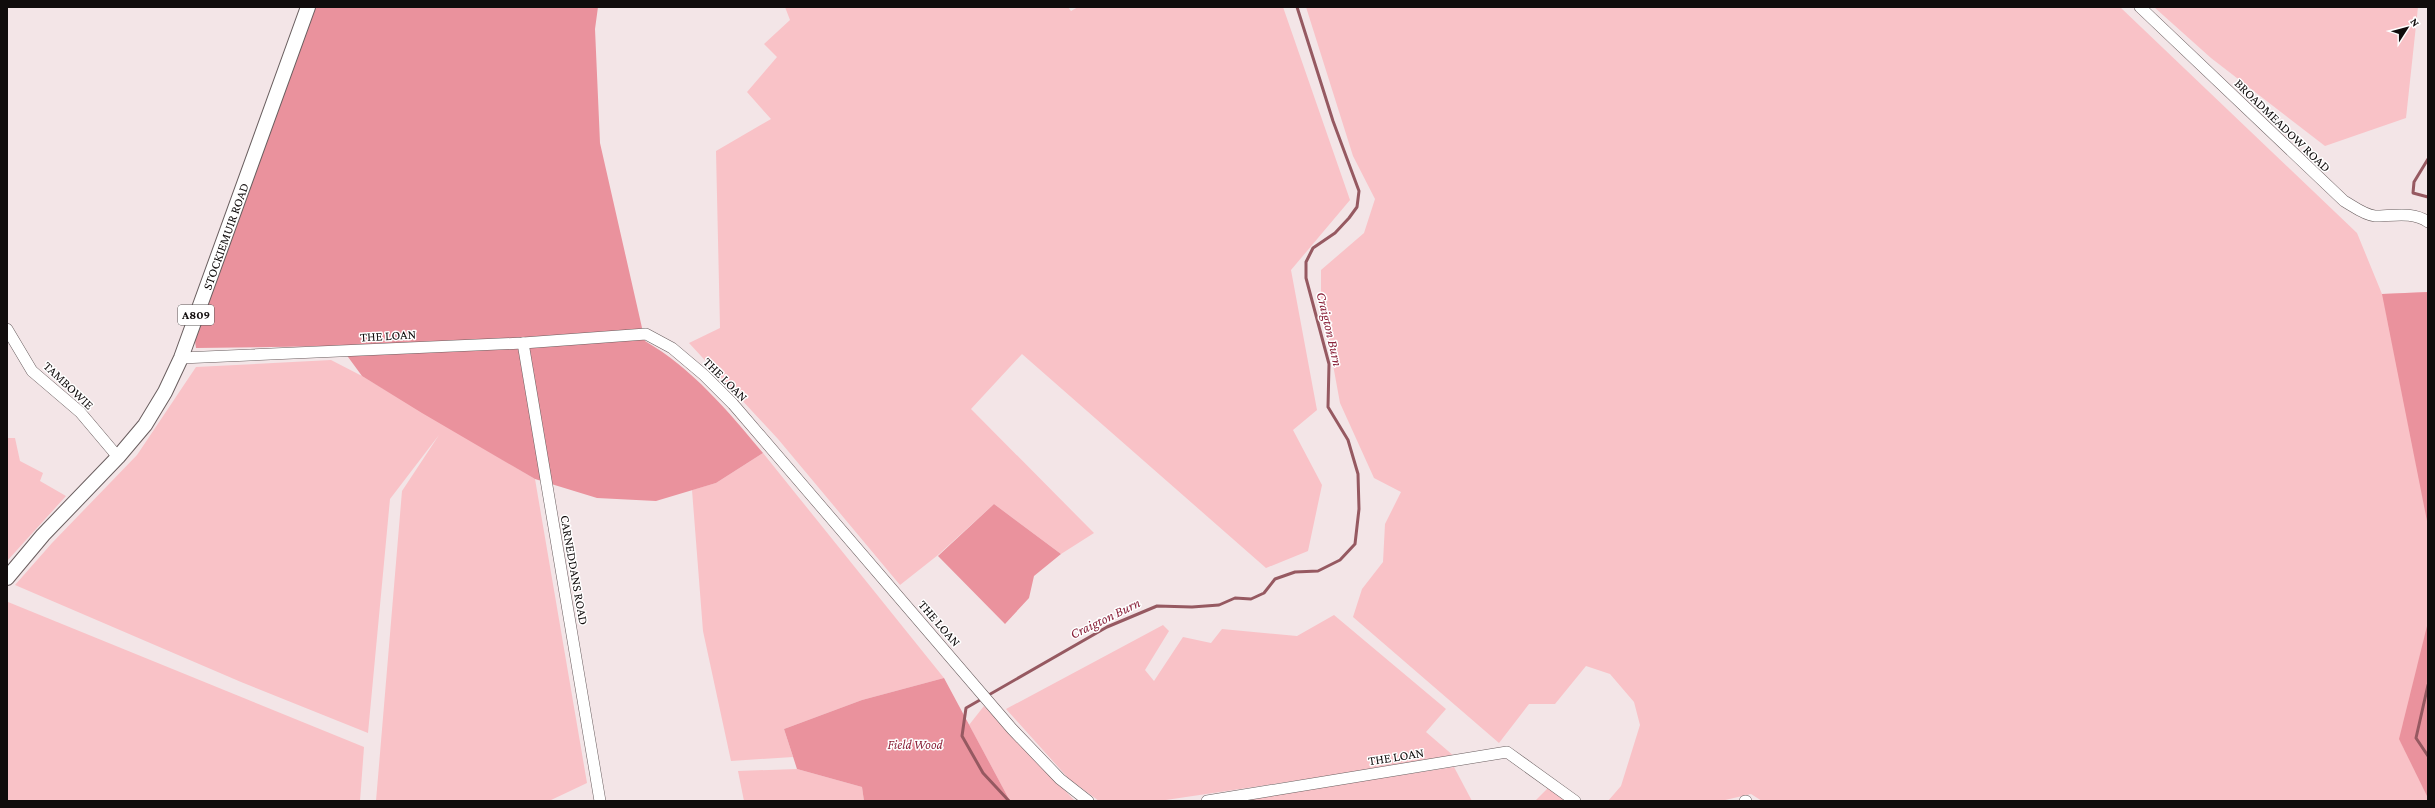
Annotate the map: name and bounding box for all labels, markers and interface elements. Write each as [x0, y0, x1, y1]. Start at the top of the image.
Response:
north arrow [2387, 8, 2427, 48]
text: N [2408, 16, 2422, 29]
street label: BROADMEADOW ROAD [2232, 76, 2334, 175]
street label: STOCKIEMUIR ROAD [199, 181, 252, 292]
water label: Craigton Burn [1314, 290, 1346, 368]
road number: A809 [178, 305, 214, 325]
street label: THE LOAN [360, 327, 416, 344]
street label: THE LOAN [700, 354, 751, 405]
street label: TAMBOWIE [40, 358, 97, 412]
street label: CARNEDDANS ROAD [557, 514, 592, 626]
water label: Craigton Burn [1067, 594, 1143, 642]
street label: THE LOAN [916, 597, 964, 649]
park label: Field Wood [887, 737, 943, 752]
street label: THE LOAN [1367, 745, 1425, 768]

